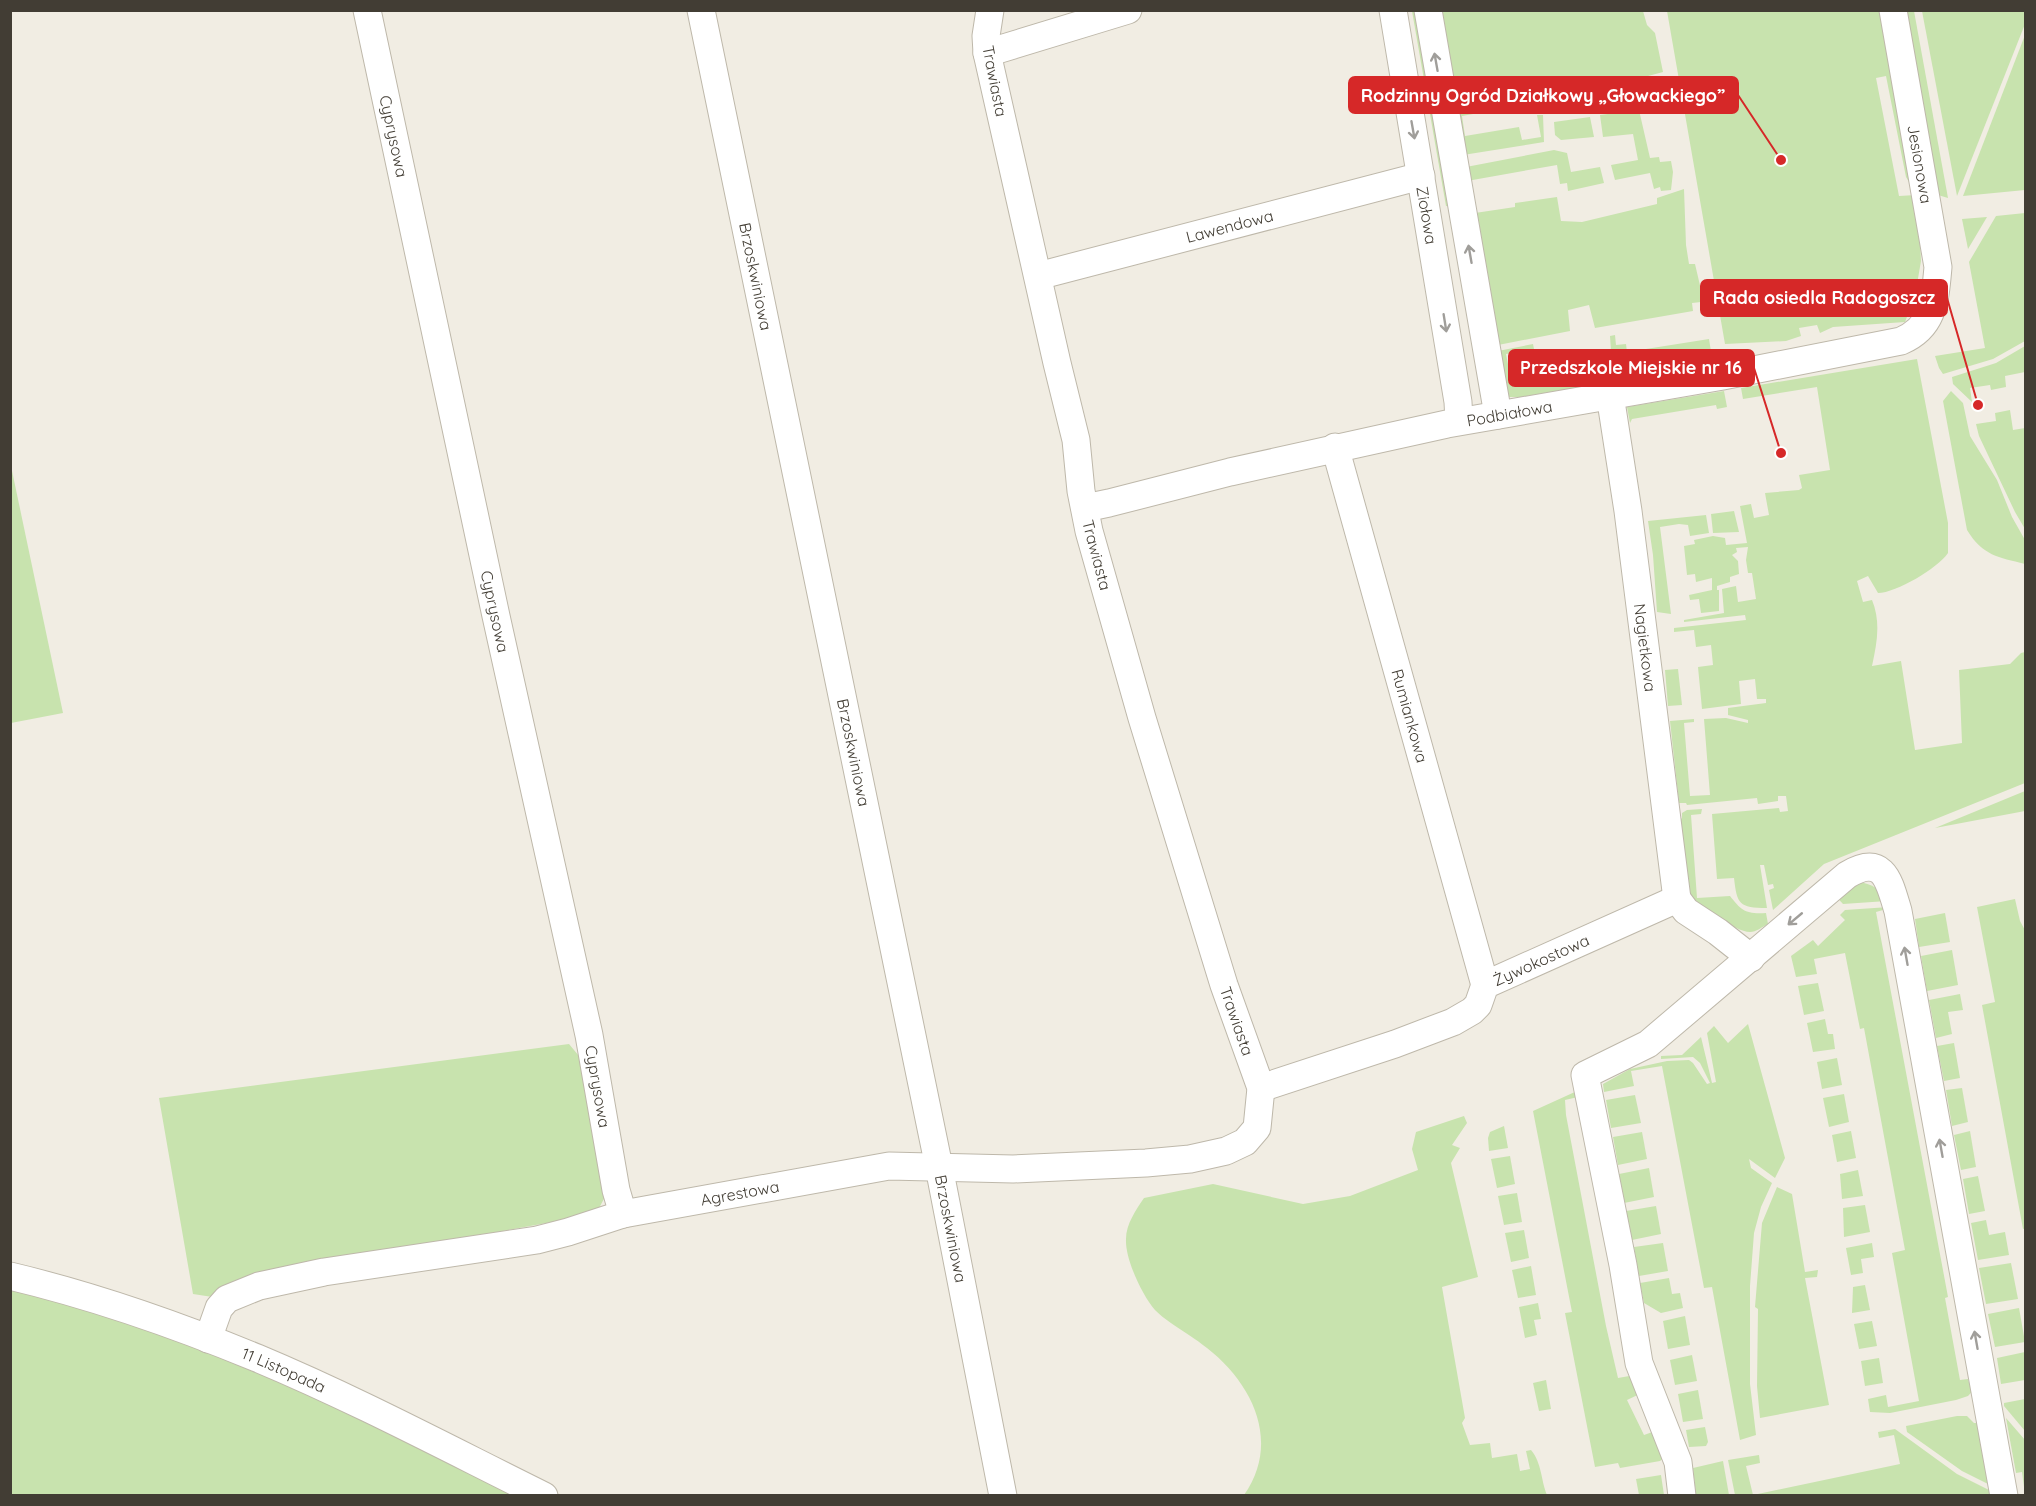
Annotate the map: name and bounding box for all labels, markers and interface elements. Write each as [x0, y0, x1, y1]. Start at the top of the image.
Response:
street label: Trawiasta [978, 44, 1012, 118]
one-way arrow [1431, 53, 1442, 72]
callout: Rodzinny Ogród Działkowy „Głowackiego” [1349, 77, 1738, 113]
text: Rodzinny Ogród Działkowy „Głowackiego” [1361, 84, 1725, 107]
street label: Cyprysowa [375, 93, 412, 179]
one-way arrow [1408, 120, 1419, 140]
street label: Jesionowa [1903, 123, 1937, 205]
street label: Ziołowa [1412, 185, 1442, 246]
street label: Lawendowa [1184, 205, 1275, 247]
street label: Brzoskwiniowa [735, 221, 777, 332]
one-way arrow [1464, 245, 1475, 265]
callout: Rada osiedla Radogoszcz [1701, 280, 1947, 316]
text: Rada osiedla Radogoszcz [1713, 286, 1936, 309]
one-way arrow [1440, 312, 1451, 332]
callout: Przedszkole Miejskie nr 16 [1509, 350, 1754, 386]
text: Przedszkole Miejskie nr 16 [1520, 356, 1742, 379]
street label: Podbiałowa [1465, 396, 1554, 430]
street label: Trawiasta [1078, 518, 1116, 592]
street label: Cyprysowa [477, 569, 514, 654]
street label: Nagietkowa [1630, 602, 1661, 693]
street label: Rumiankowa [1387, 667, 1433, 765]
street label: Brzoskwiniowa [833, 697, 875, 808]
one-way arrow [1788, 912, 1803, 926]
street label: Żywokostowa [1490, 930, 1592, 990]
one-way arrow [1900, 947, 1911, 967]
street label: Trawiasta [1216, 984, 1258, 1058]
street label: Cyprysowa [581, 1044, 615, 1129]
one-way arrow [1935, 1139, 1946, 1158]
street label: Brzoskwiniowa [931, 1173, 971, 1284]
street label: Agrestowa [699, 1176, 781, 1210]
one-way arrow [1970, 1331, 1981, 1350]
street label: 11 Listopada [239, 1343, 329, 1397]

